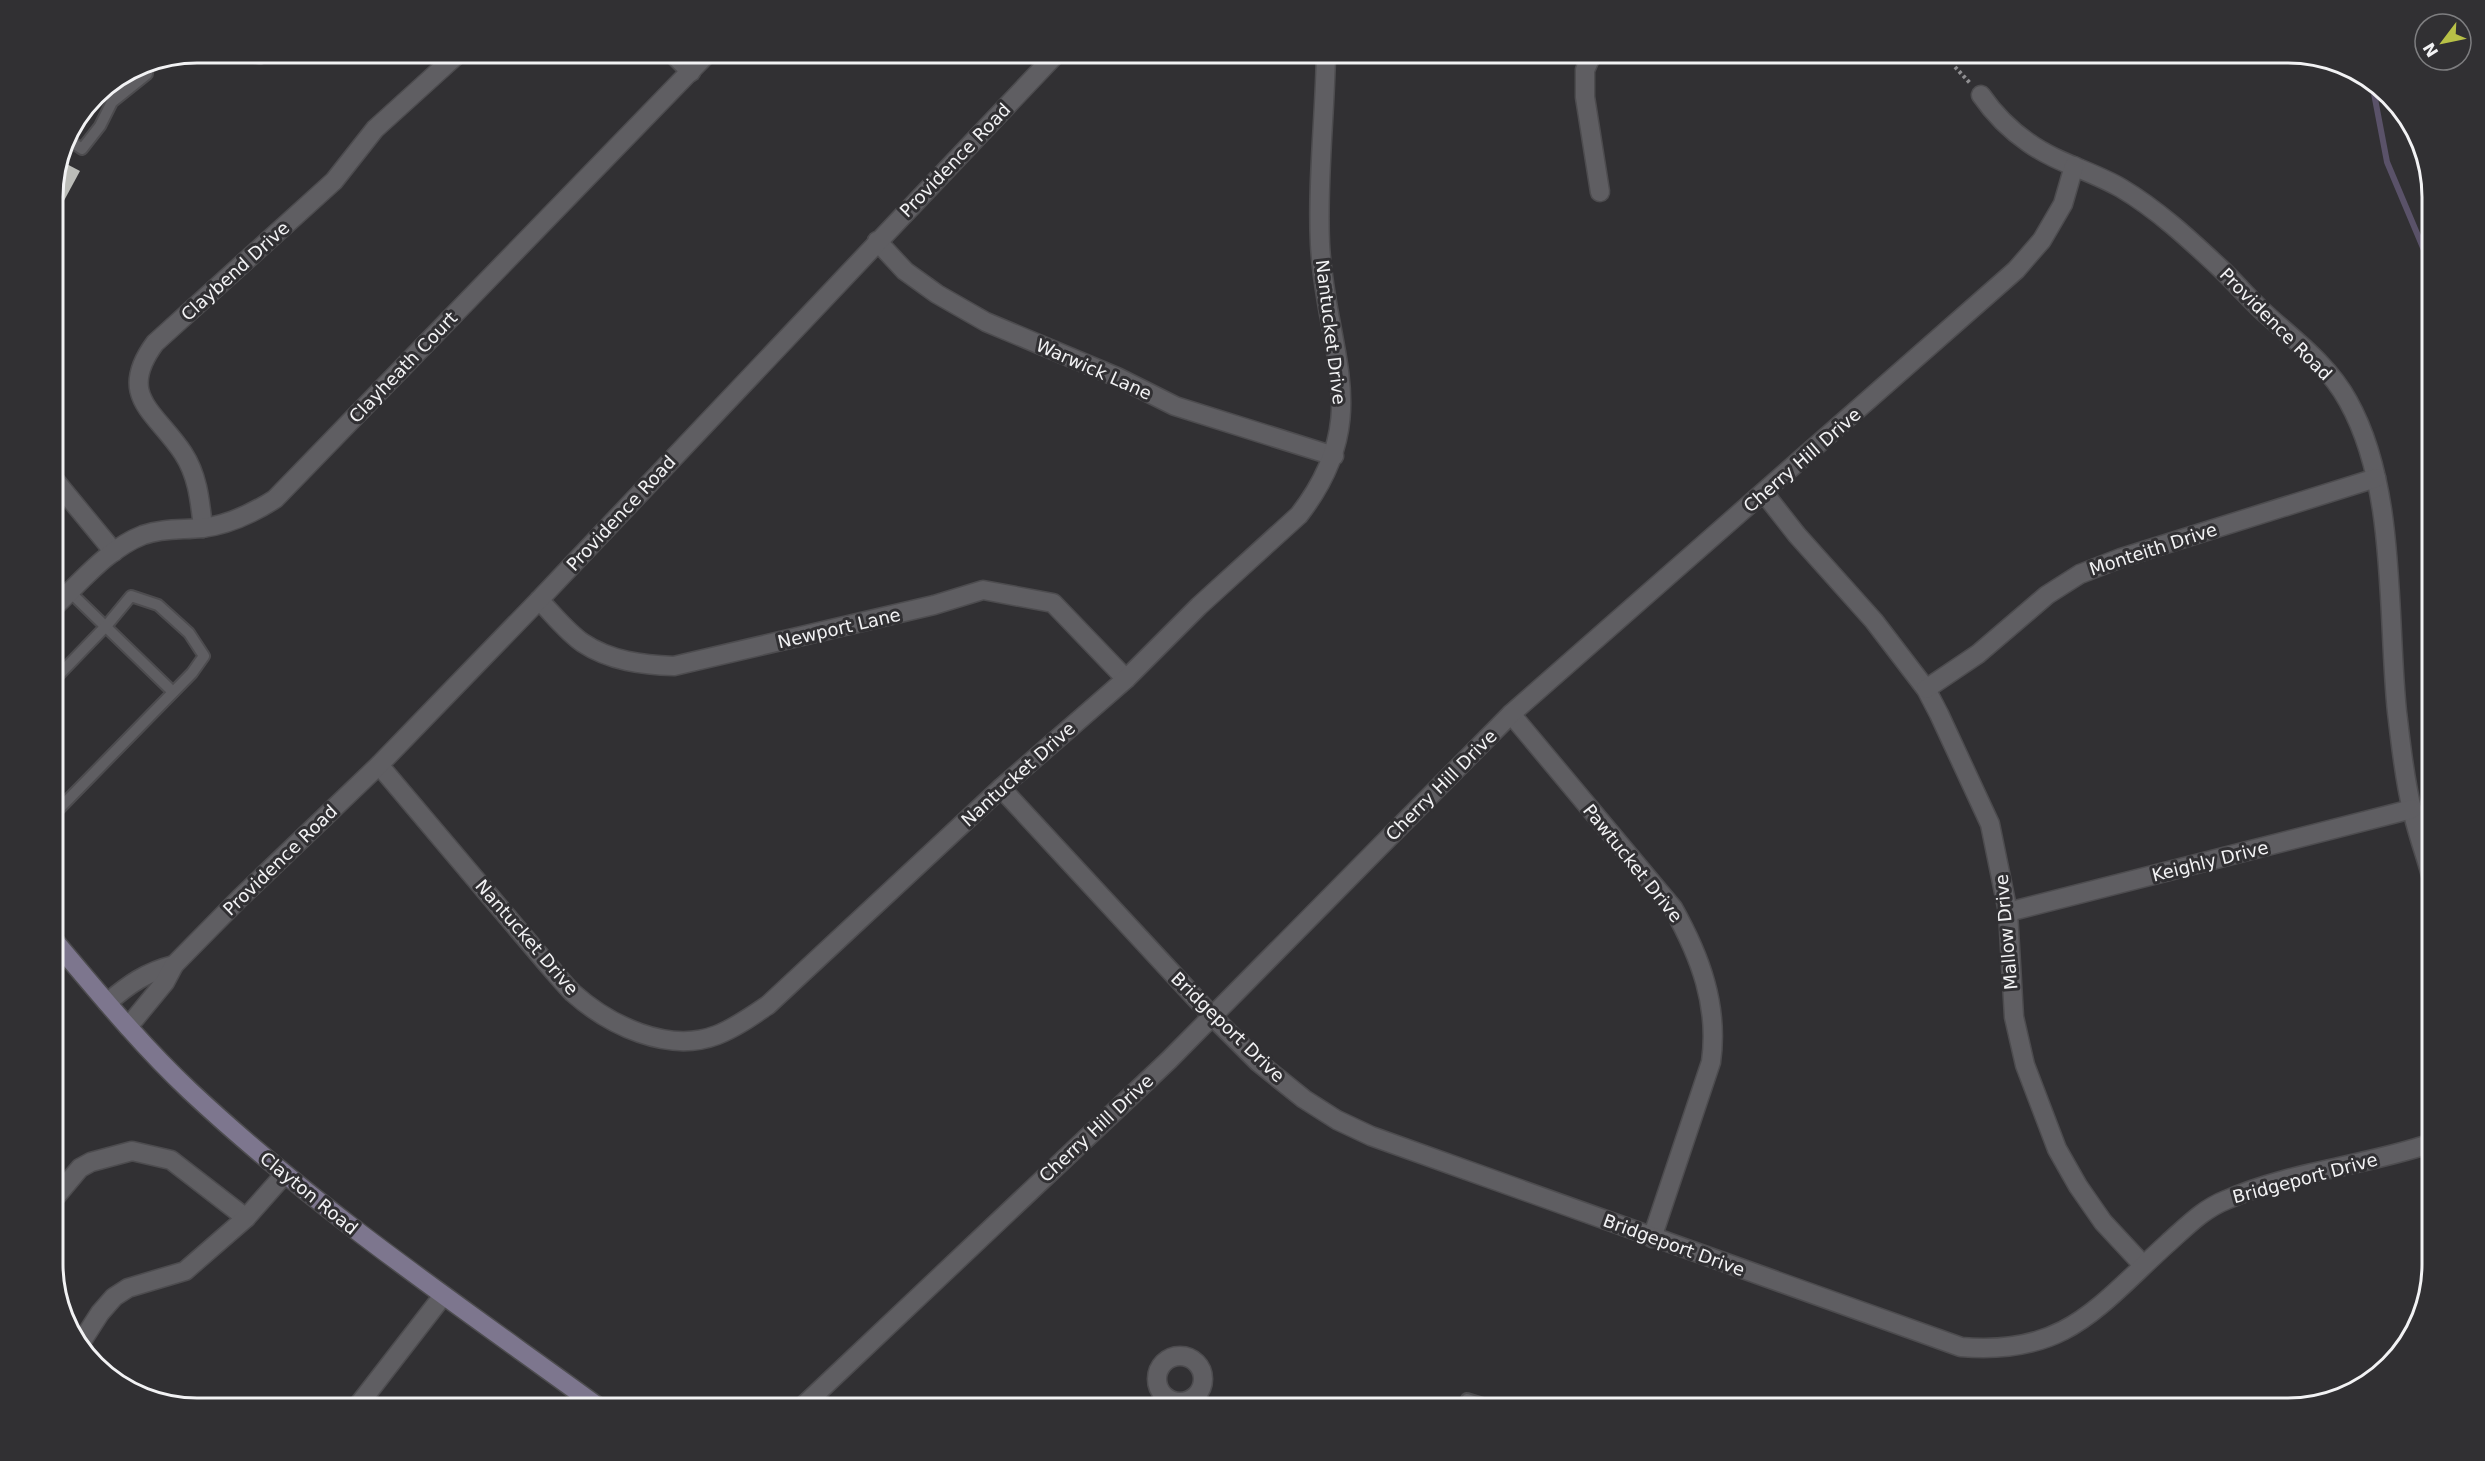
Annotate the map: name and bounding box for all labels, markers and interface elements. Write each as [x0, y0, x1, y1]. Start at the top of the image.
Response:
north arrow [2413, 12, 2473, 72]
text: N [2419, 39, 2442, 60]
street label: Providence Road [895, 99, 1015, 221]
street label: Claybend Drive [177, 217, 293, 325]
street label: Nantucket Drive [1312, 258, 1350, 406]
street label: Providence Road [2216, 264, 2336, 384]
street label: Clayheath Court [345, 307, 461, 427]
street label: Warwick Lane [1033, 334, 1155, 404]
street label: Cherry Hill Drive [1739, 403, 1865, 517]
street label: Providence Road [562, 451, 680, 575]
street label: Monteith Drive [2086, 518, 2220, 580]
street label: Newport Lane [776, 604, 902, 652]
street label: Nantucket Drive [957, 717, 1079, 831]
street label: Cherry Hill Drive [1381, 725, 1501, 845]
street label: Providence Road [219, 800, 341, 920]
street label: Pawtucket Drive [1579, 800, 1687, 926]
street label: Keighly Drive [2150, 836, 2270, 886]
street label: Mallow Drive [1990, 873, 2022, 991]
street label: Nantucket Drive [471, 875, 583, 999]
street label: Bridgeport Drive [1167, 968, 1289, 1086]
street label: Cherry Hill Drive [1035, 1070, 1157, 1186]
street label: Clayton Road [256, 1147, 362, 1239]
street label: Bridgeport Drive [2230, 1149, 2380, 1207]
street label: Bridgeport Drive [1600, 1210, 1748, 1280]

